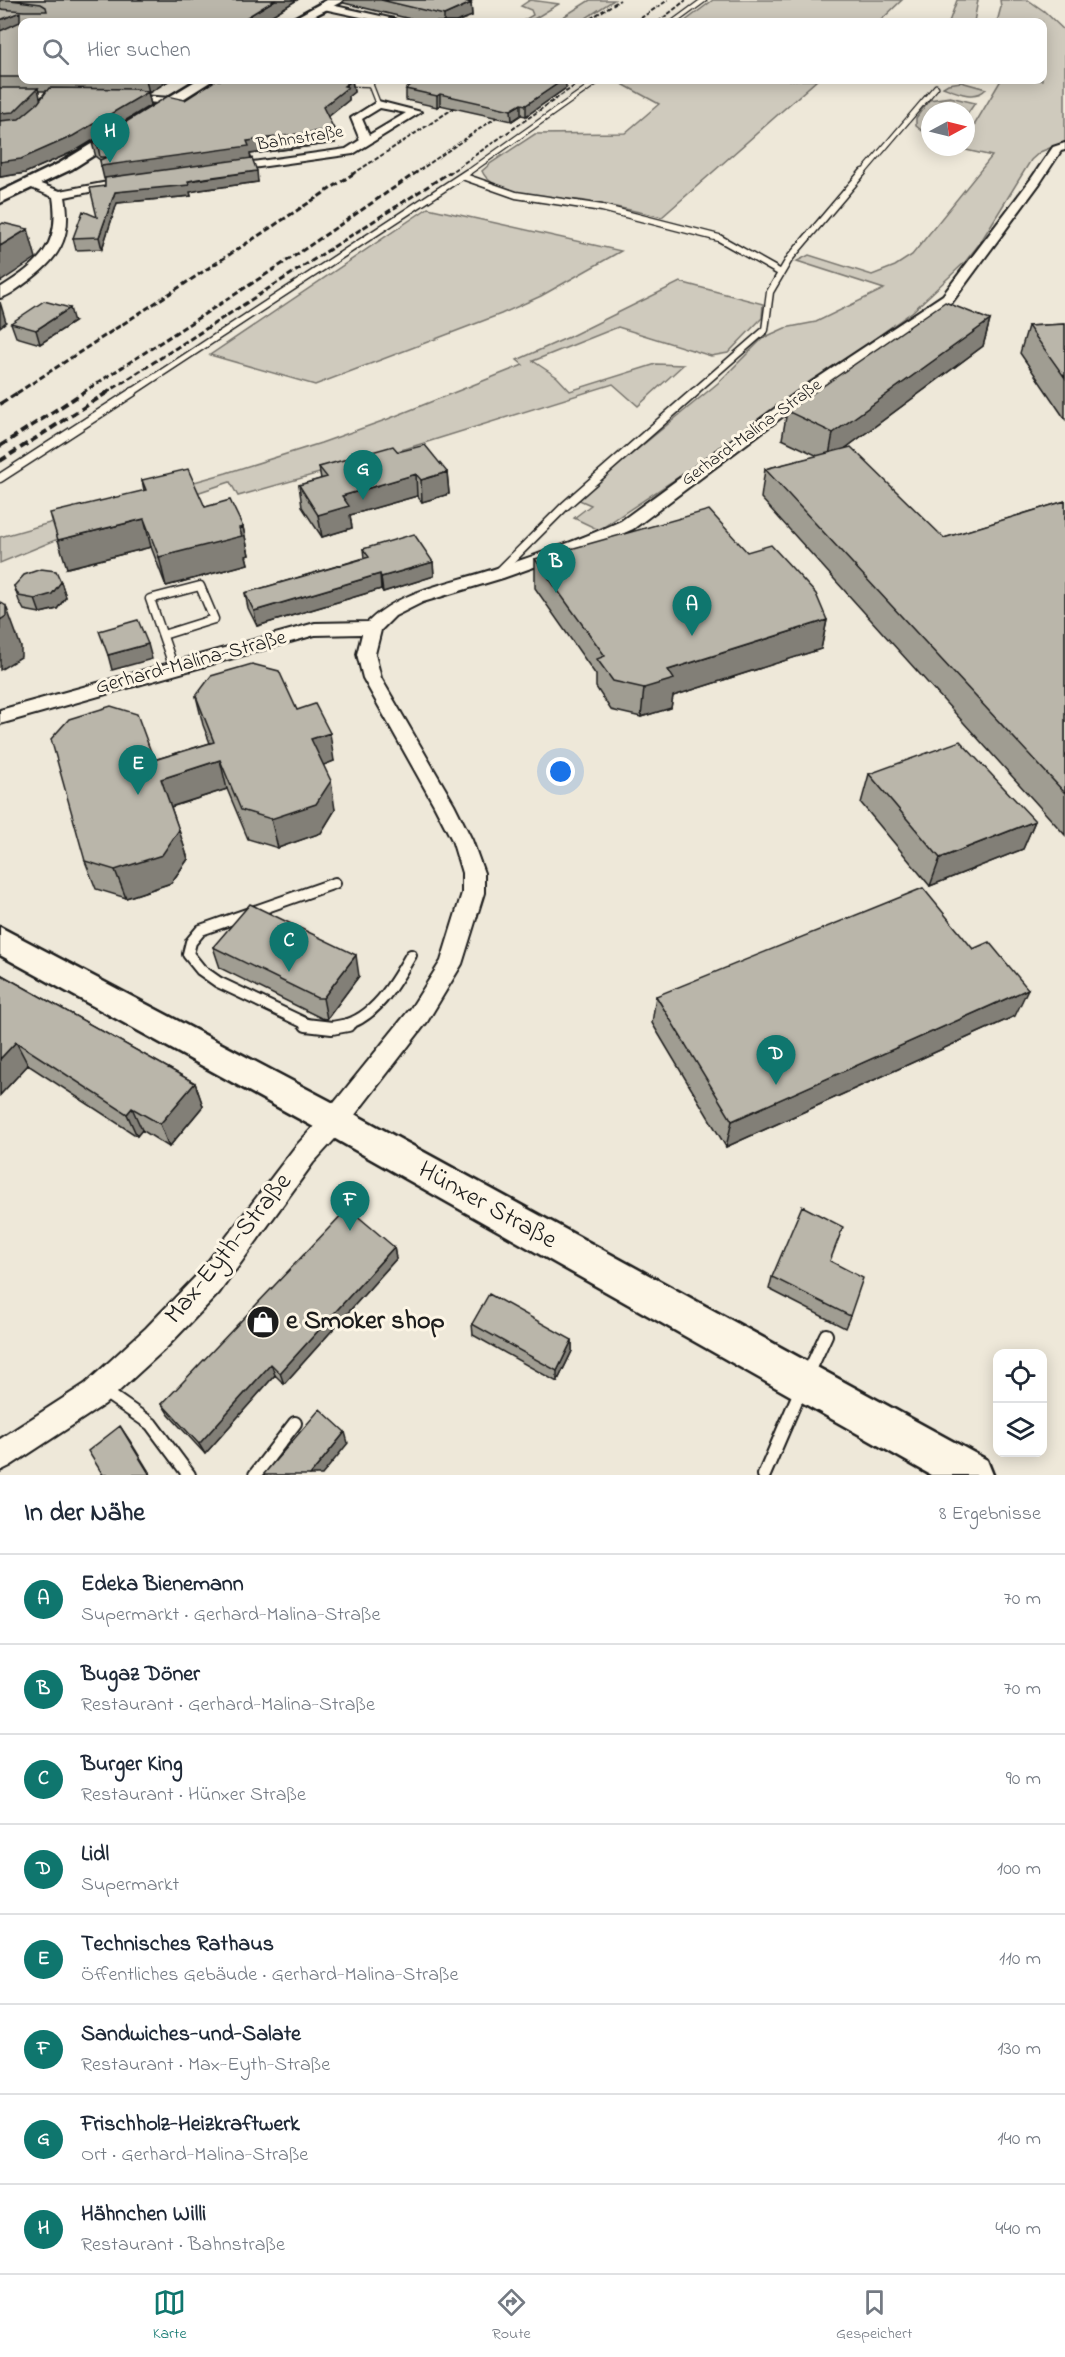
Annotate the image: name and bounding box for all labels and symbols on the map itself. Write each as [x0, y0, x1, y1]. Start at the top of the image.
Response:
north arrow [921, 102, 975, 156]
pin: H [90, 114, 130, 163]
street label: Bahnstraße [254, 119, 346, 159]
street label: Gerhard-Malina-Straße [676, 372, 828, 493]
pin: G [344, 450, 382, 500]
pin: B [536, 544, 576, 593]
pin: A [672, 586, 712, 636]
street label: Gerhard-Malina-Straße [92, 623, 290, 703]
pin: E [118, 746, 158, 795]
your location [546, 757, 575, 786]
pin: C [270, 922, 308, 972]
pin: D [756, 1036, 796, 1085]
street label: Hünxer Straße [411, 1152, 564, 1260]
street label: Max-Eyth-Straße [156, 1165, 302, 1333]
pin: F [330, 1182, 370, 1231]
place label: e Smoker shop [286, 1303, 445, 1341]
shop icon: e Smoker shop [245, 1304, 281, 1340]

